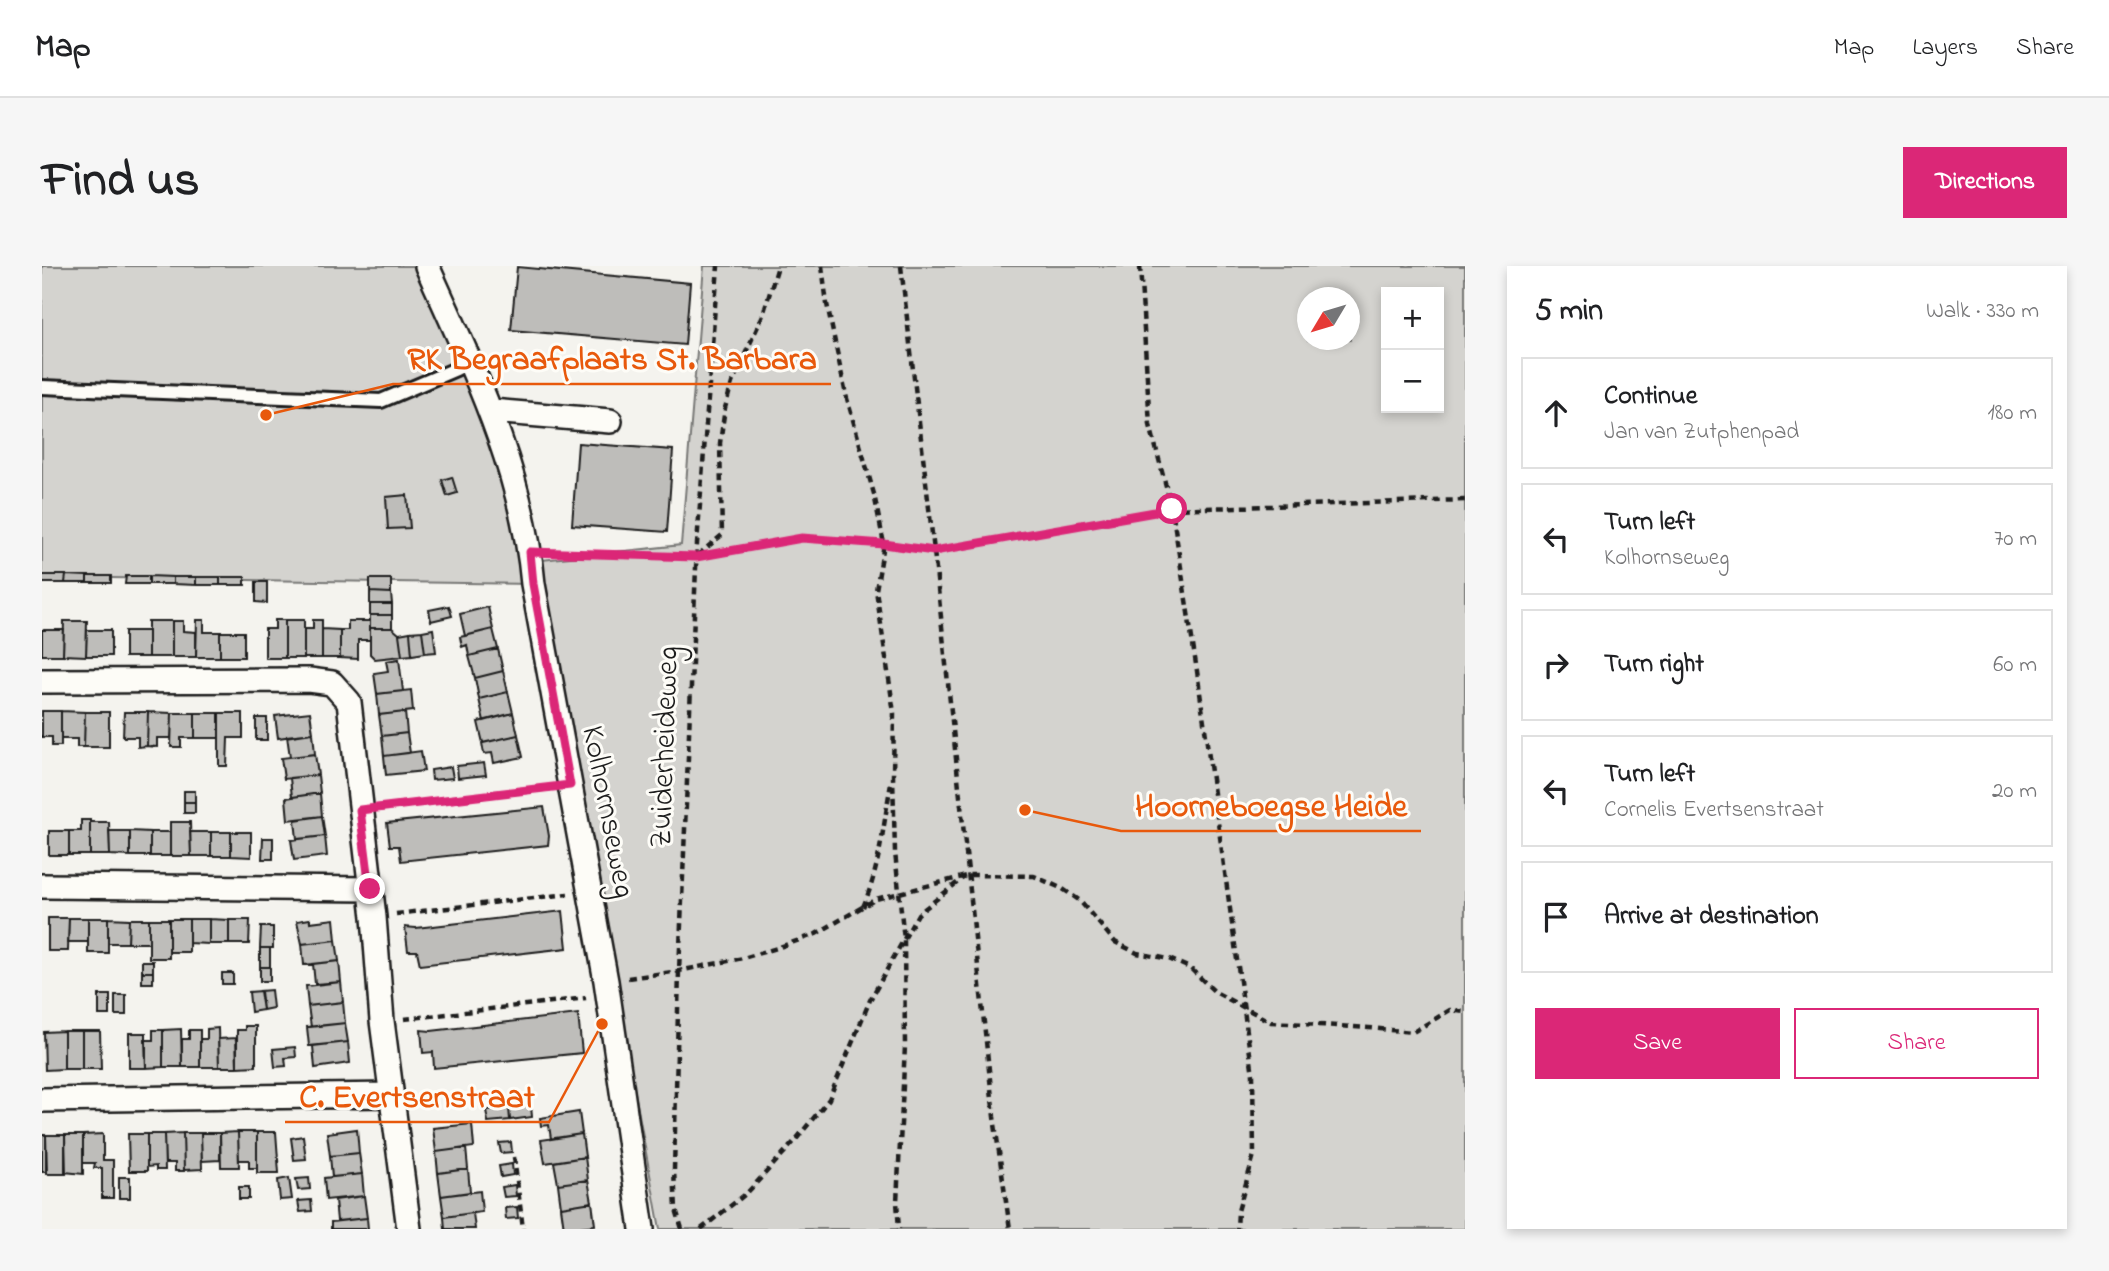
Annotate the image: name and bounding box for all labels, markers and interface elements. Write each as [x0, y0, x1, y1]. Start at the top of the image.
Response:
text: Map [35, 24, 91, 72]
text: Map [1834, 31, 1874, 66]
text: Layers [1912, 31, 1978, 66]
text: Share [2016, 31, 2074, 66]
text: Find us [42, 146, 199, 218]
button: Directions [1903, 147, 2067, 218]
north arrow [1297, 287, 1360, 350]
map controls [1381, 287, 1444, 413]
button: + [1381, 287, 1444, 350]
text: 5 min [1535, 290, 1603, 334]
text: Walk · 330 m [1926, 295, 2039, 328]
callout: RK Begraafplaats St. Barbara [393, 330, 831, 384]
text: RK Begraafplaats St. Barbara [407, 337, 817, 386]
button: − [1381, 350, 1444, 413]
text: Continue [1604, 378, 1697, 416]
icon: ahead [1537, 394, 1575, 432]
text: 180 m [1988, 397, 2037, 430]
text: Jan van Zutphenpad [1604, 416, 1799, 449]
route start [1156, 493, 1187, 524]
text: Turn left [1604, 504, 1695, 542]
icon: left [1537, 520, 1575, 558]
text: 70 m [1994, 523, 2037, 556]
text: Kolhornseweg [1604, 542, 1729, 575]
street label: Zuiderheideweg [639, 645, 693, 849]
icon: right [1537, 646, 1575, 684]
text: Turn right [1604, 646, 1704, 684]
text: 60 m [1993, 649, 2037, 682]
street label: Kolhornseweg [567, 722, 647, 902]
text: Turn left [1604, 756, 1695, 794]
icon: left [1537, 772, 1575, 810]
text: 20 m [1992, 775, 2037, 808]
callout: Hoorneboegse Heide [1121, 777, 1421, 831]
text: Hoorneboegse Heide [1135, 784, 1408, 833]
text: Cornelis Evertsenstraat [1604, 794, 1824, 827]
route end [354, 873, 385, 904]
icon: arrive [1537, 898, 1575, 936]
text: Arrive at destination [1604, 898, 1819, 936]
button: Save [1535, 1008, 1780, 1079]
button: Share [1794, 1008, 2039, 1079]
callout: C. Evertsenstraat [285, 1068, 549, 1122]
text: C. Evertsenstraat [299, 1075, 536, 1123]

